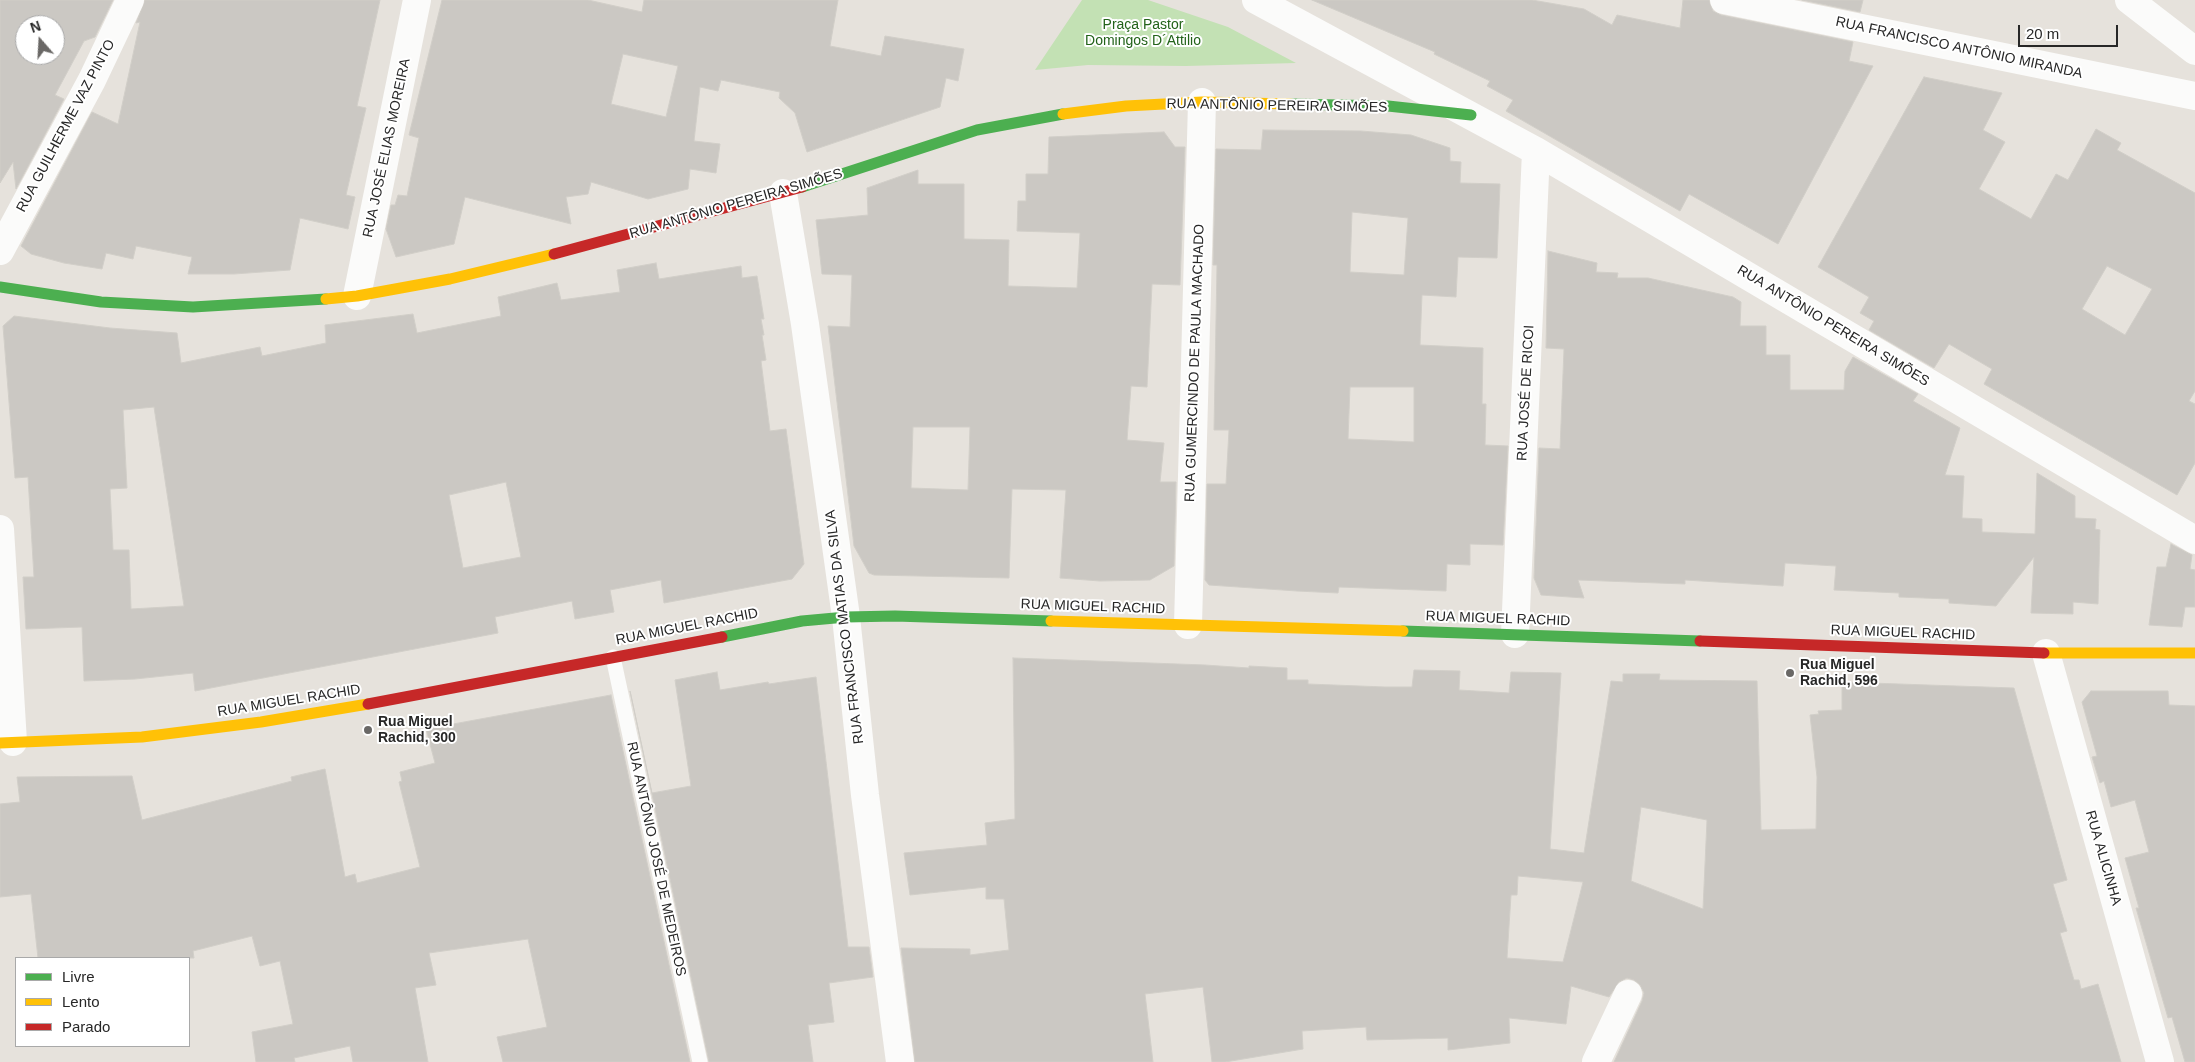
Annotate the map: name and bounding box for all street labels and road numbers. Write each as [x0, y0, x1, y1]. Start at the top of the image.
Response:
street label: RUA FRANCISCO ANTÔNIO MIRANDA [1834, 14, 2084, 82]
street label: RUA GUILHERME VAZ PINTO [13, 37, 119, 215]
street label: RUA JOSÉ ELIAS MOREIRA [360, 57, 414, 239]
street label: RUA ANTÔNIO PEREIRA SIMÕES [1166, 96, 1388, 116]
street label: RUA ANTÔNIO PEREIRA SIMÕES [628, 165, 844, 243]
street label: RUA GUMERCINDO DE PAULA MACHADO [1182, 224, 1208, 502]
street label: RUA ANTÔNIO PEREIRA SIMÕES [1734, 262, 1932, 390]
street label: RUA JOSÉ DE RICOI [1514, 325, 1538, 461]
street label: RUA FRANCISCO MATIAS DA SILVA [822, 509, 868, 745]
street label: RUA MIGUEL RACHID [1020, 596, 1166, 618]
street label: RUA MIGUEL RACHID [614, 605, 760, 649]
street label: RUA MIGUEL RACHID [1425, 608, 1571, 630]
street label: RUA MIGUEL RACHID [1830, 622, 1976, 644]
street label: RUA MIGUEL RACHID [216, 681, 362, 721]
street label: RUA ANTÔNIO JOSÉ DE MEDEIROS [623, 740, 689, 978]
street label: RUA ALICINHA [2081, 809, 2125, 907]

